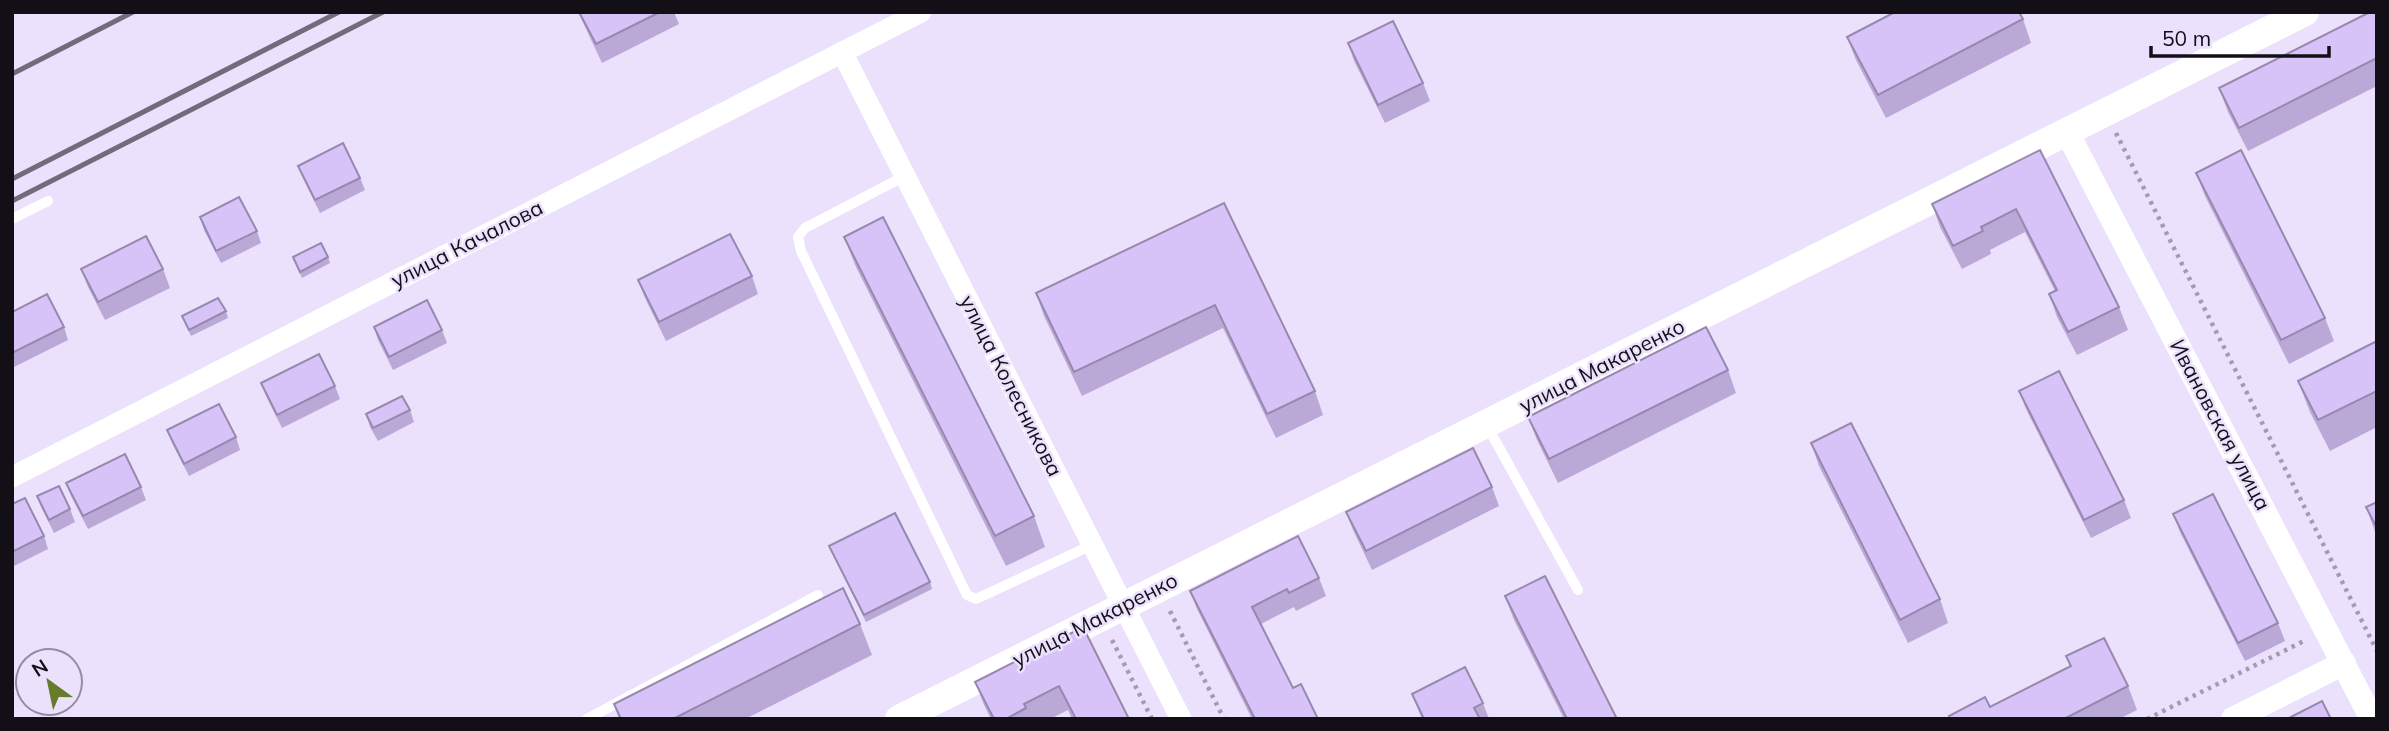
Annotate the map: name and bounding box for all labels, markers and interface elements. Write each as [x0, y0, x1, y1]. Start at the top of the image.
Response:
scale bar [2151, 14, 2330, 58]
text: 50 m [2162, 25, 2211, 51]
street label: улица Качалова [386, 194, 547, 293]
street label: улица Колесникова [955, 291, 1069, 481]
street label: улица Макаренко [1515, 312, 1689, 418]
street label: Ивановская улица [2165, 335, 2277, 514]
street label: улица Макаренко [1008, 566, 1182, 672]
north arrow [14, 647, 84, 717]
text: N [27, 654, 52, 682]

